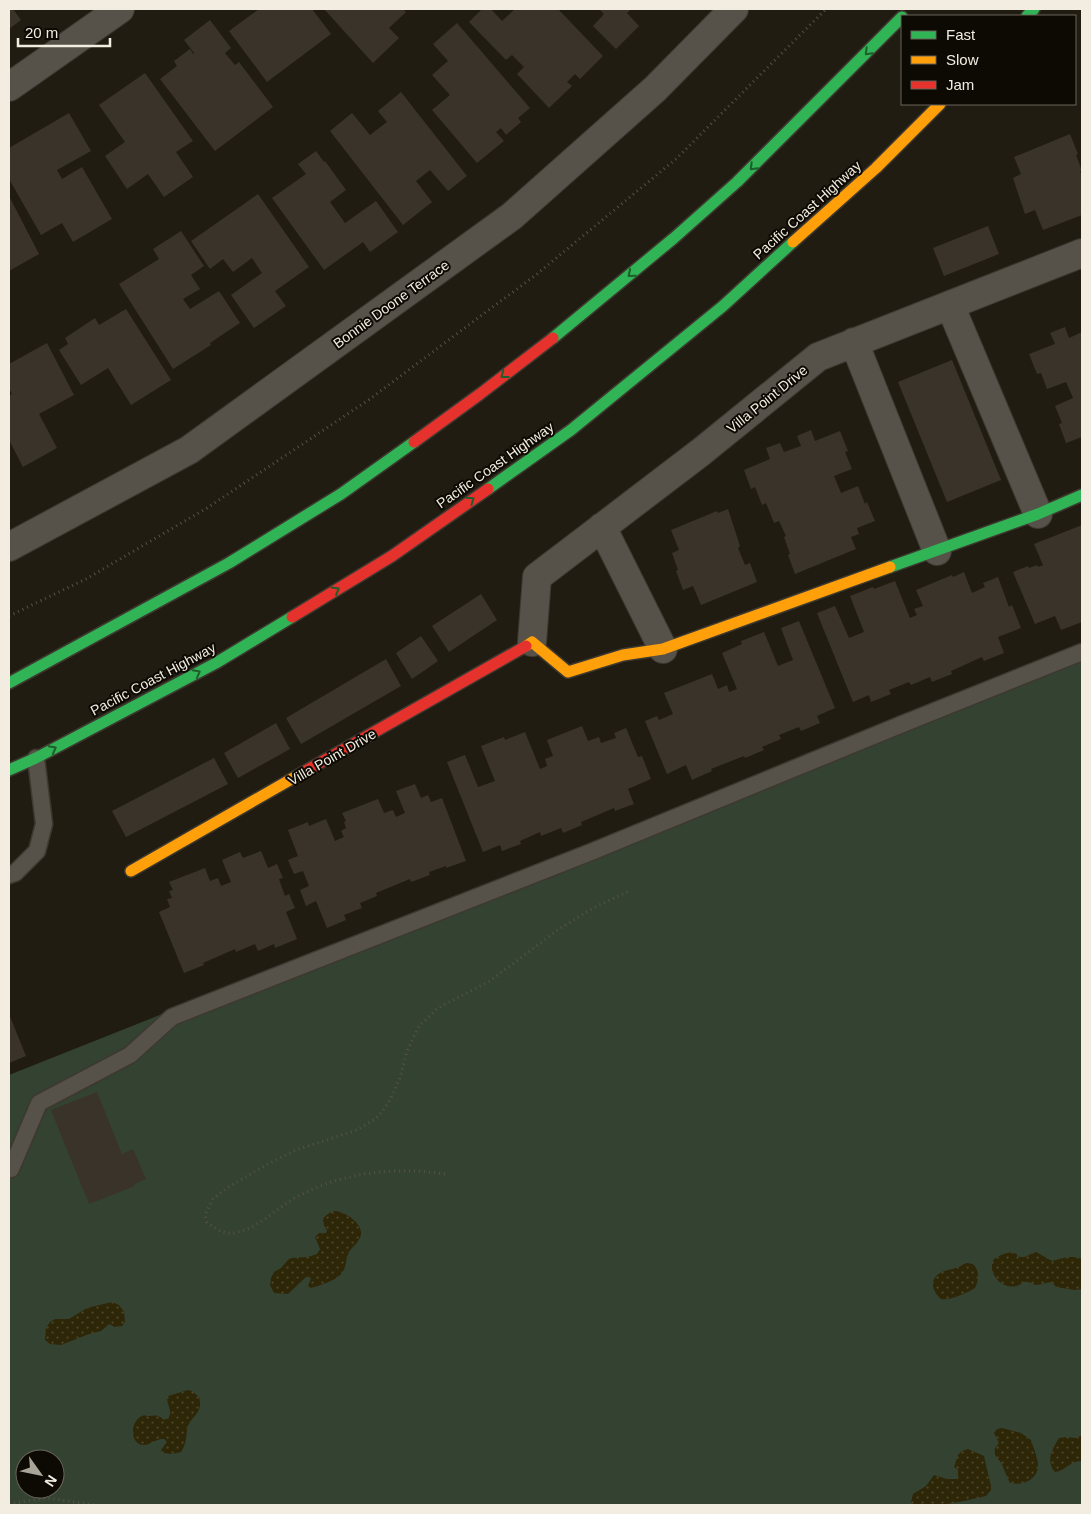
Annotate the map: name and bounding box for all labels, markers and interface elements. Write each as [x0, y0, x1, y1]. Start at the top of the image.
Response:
scale bar [18, 15, 110, 47]
legend [901, 15, 1076, 105]
text: 20 m [25, 24, 58, 41]
text: Fast [946, 26, 976, 43]
one-way arrow [865, 46, 874, 55]
text: Slow [946, 51, 979, 68]
text: Jam [946, 76, 974, 93]
street label: Pacific Coast Highway [750, 157, 864, 263]
one-way arrow [750, 161, 759, 170]
street label: Bonnie Doone Terrace [330, 257, 452, 351]
one-way arrow [628, 269, 637, 277]
street label: Villa Point Drive [724, 362, 810, 436]
one-way arrow [501, 370, 510, 378]
street label: Pacific Coast Highway [433, 419, 557, 511]
one-way arrow [466, 497, 475, 506]
one-way arrow [331, 587, 340, 597]
street label: Pacific Coast Highway [88, 639, 218, 719]
one-way arrow [191, 670, 200, 680]
street label: Villa Point Drive [285, 725, 379, 789]
one-way arrow [48, 745, 57, 755]
north arrow [15, 1449, 65, 1499]
text: N [41, 1472, 60, 1490]

